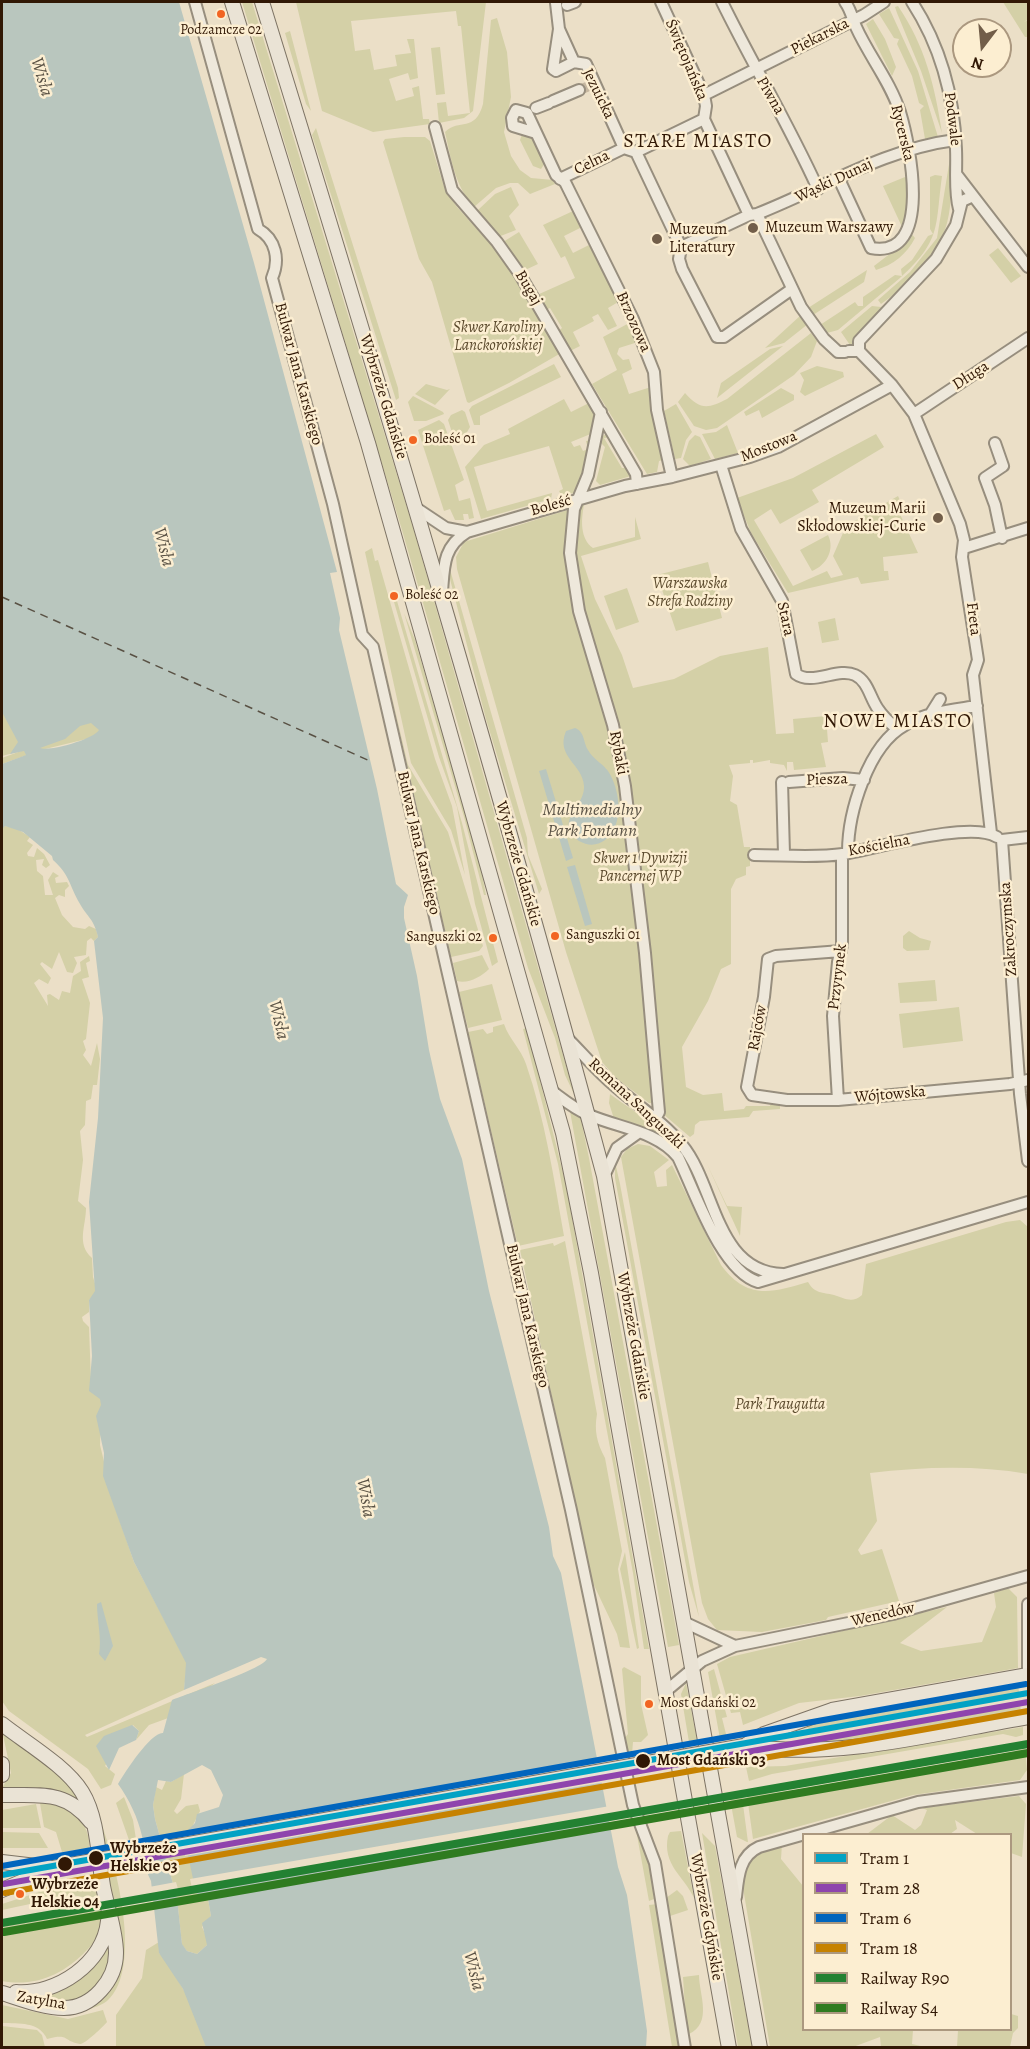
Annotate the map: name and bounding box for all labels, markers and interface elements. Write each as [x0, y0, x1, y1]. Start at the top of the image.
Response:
marker: Podzamcze 02 [215, 8, 227, 20]
street label: Piekarska [788, 14, 852, 60]
street label: Świętojańska [660, 17, 712, 103]
north arrow [952, 18, 1012, 78]
place label: Podzamcze 02 [180, 23, 262, 39]
text: N [969, 51, 986, 76]
water label: Wisła [25, 55, 57, 99]
street label: Jezuicka [578, 65, 618, 123]
street label: Piwna [752, 74, 788, 118]
street label: Podwale [939, 91, 965, 147]
street label: Rycerska [886, 103, 918, 163]
district label: STARE MIASTO [623, 130, 773, 154]
street label: Celna [571, 146, 613, 180]
street label: Wąski Dunaj [792, 155, 876, 207]
place label: Muzeum Warszawy [765, 218, 893, 238]
place label: Muzeum Literatury [669, 220, 735, 258]
marker: Muzeum Warszawy [746, 221, 760, 235]
marker: Muzeum Literatury [650, 232, 664, 246]
street label: Bugaj [510, 267, 546, 309]
street label: Brzozowa [611, 289, 655, 355]
street label: Bulwar Jana Karskiego [270, 301, 326, 447]
park label: Skwer Karoliny Lanckorońskiej [453, 318, 543, 356]
street label: Wybrzeże Gdańskie [355, 332, 411, 462]
street label: Długa [949, 357, 993, 395]
street label: Mostowa [738, 427, 800, 467]
place label: Boleść 01 [424, 432, 475, 448]
marker: Boleść 01 [407, 434, 419, 446]
street label: Boleść [528, 491, 574, 521]
place label: Muzeum Marii Skłodowskiej-Curie [797, 499, 926, 537]
marker: Muzeum Marii Skłodowskiej-Curie [931, 511, 945, 525]
water label: Wisła [148, 525, 178, 569]
park label: Warszawska Strefa Rodziny [647, 574, 733, 612]
place label: Boleść 02 [405, 588, 458, 604]
marker: Boleść 02 [388, 590, 400, 602]
street label: Stara [772, 600, 798, 638]
street label: Freta [961, 601, 985, 637]
district label: NOWE MIASTO [823, 710, 973, 734]
street label: Rybaki [604, 729, 632, 777]
street label: Bulwar Jana Karskiego [392, 769, 444, 917]
street label: Piesza [806, 770, 848, 790]
street label: Wybrzeże Gdańskie [491, 799, 545, 929]
water label: Multimedialny Park Fontann [542, 800, 642, 842]
street label: Kościelna [846, 831, 912, 861]
park label: Skwer 1 Dywizji Pancernej WP [593, 849, 687, 887]
street label: Zakroczymska [996, 881, 1022, 977]
place label: Sanguszki 01 [566, 928, 640, 944]
place label: Sanguszki 02 [406, 930, 482, 946]
marker: Sanguszki 01 [549, 930, 561, 942]
marker: Sanguszki 02 [487, 932, 499, 944]
street label: Przyrynek [824, 943, 852, 1011]
water label: Wisła [263, 998, 293, 1042]
street label: Rajców [745, 1003, 771, 1053]
street label: Romana Sanguszki [584, 1054, 688, 1154]
street label: Wójtowska [854, 1082, 926, 1108]
street label: Bulwar Jana Karskiego [501, 1242, 553, 1390]
street label: Wybrzeże Gdańskie [612, 1271, 654, 1401]
park label: Park Traugutta [735, 1395, 825, 1415]
water label: Wisła [351, 1477, 379, 1519]
street label: Wenedów [849, 1598, 917, 1632]
place label: Most Gdański 02 [660, 1696, 756, 1712]
marker: Most Gdański 02 [643, 1698, 655, 1710]
place label: Most Gdański 03 [657, 1751, 766, 1771]
marker: Most Gdański 03 [634, 1752, 652, 1770]
legend [802, 1833, 1012, 2031]
place label: Wybrzeże Helskie 03 [110, 1839, 178, 1877]
text: Tram 1 [860, 1846, 909, 1870]
marker: Wybrzeże Helskie 03 [87, 1849, 105, 1867]
street label: Wybrzeże Gdyńskie [685, 1852, 727, 1982]
marker: Wybrzeże Helskie 04 [56, 1855, 74, 1873]
place label: Wybrzeże Helskie 04 [31, 1875, 99, 1913]
text: Tram 28 [860, 1876, 920, 1900]
unlabelled marker [14, 1888, 26, 1900]
text: Tram 6 [860, 1906, 911, 1930]
text: Tram 18 [860, 1936, 918, 1960]
water label: Wisła [458, 1949, 488, 1993]
text: Railway R90 [860, 1966, 949, 1990]
street label: Zatylna [15, 1987, 67, 2015]
text: Railway S4 [860, 1996, 938, 2020]

